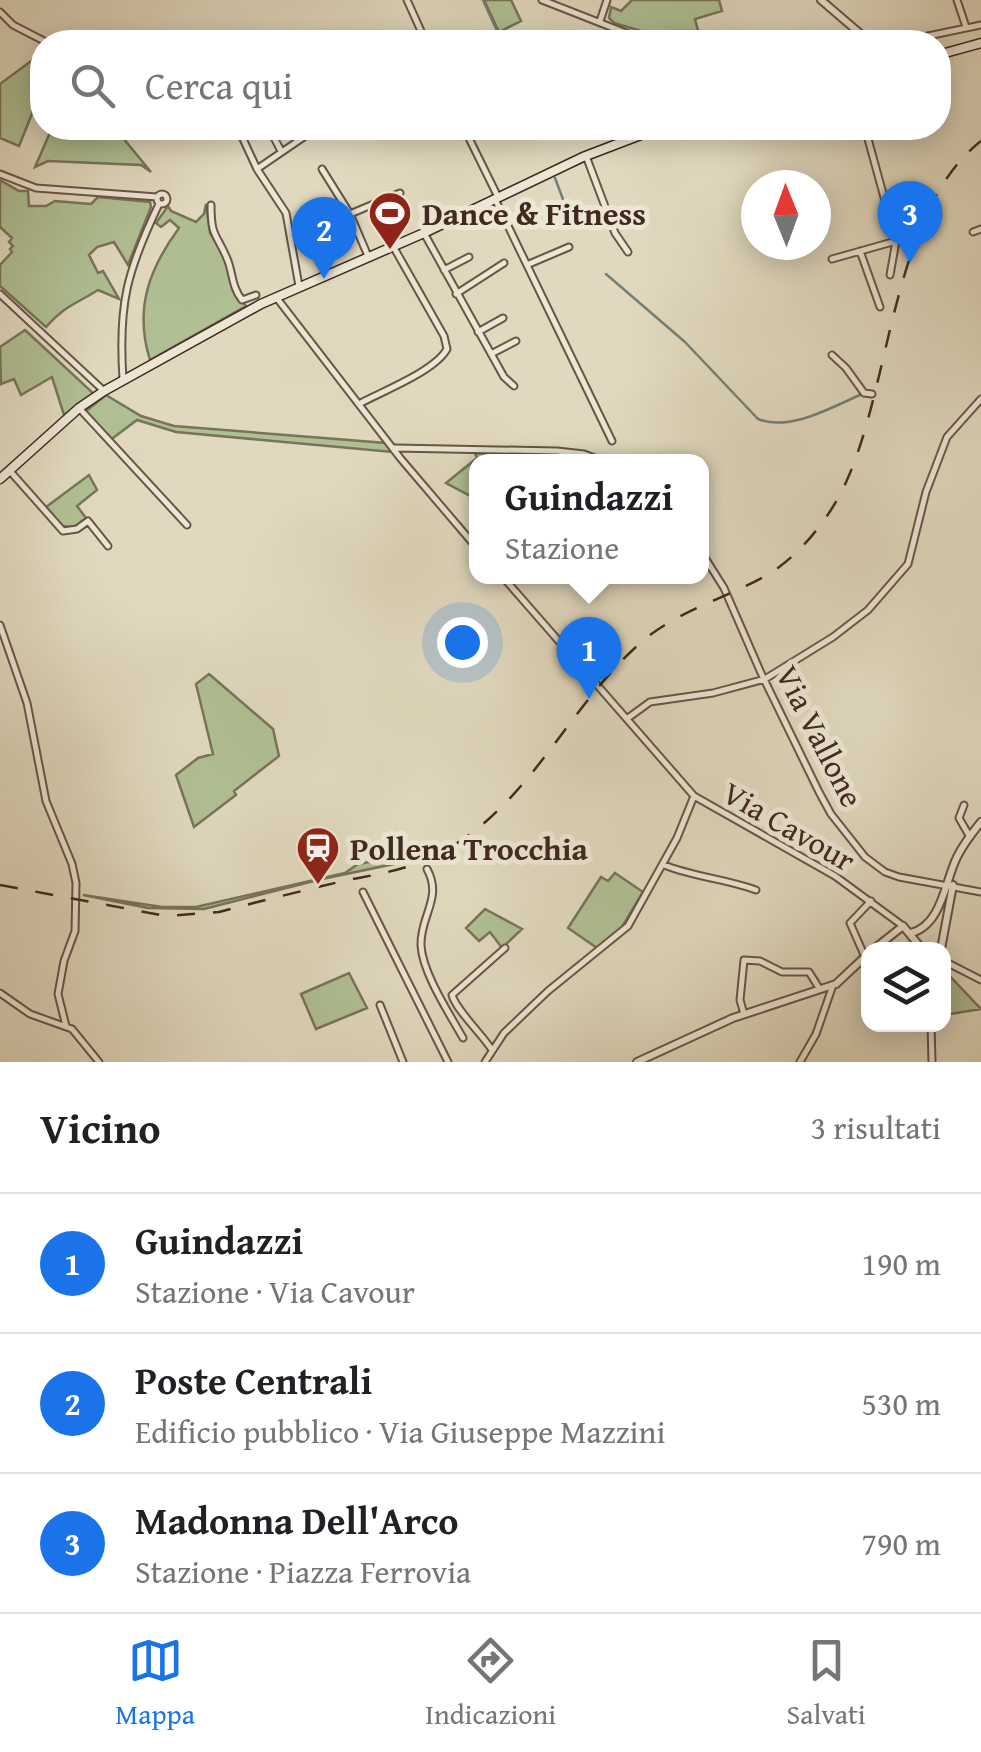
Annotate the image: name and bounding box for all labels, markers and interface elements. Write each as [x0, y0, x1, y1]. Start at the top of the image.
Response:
search box [30, 30, 951, 140]
text: Cerca qui [145, 57, 293, 113]
icon: search [65, 58, 120, 113]
north arrow [741, 170, 831, 260]
pin: 3 [878, 180, 942, 263]
sports icon: Dance & Fitness [367, 190, 413, 251]
place label: Dance & Fitness [422, 190, 646, 237]
pin: 2 [292, 196, 356, 279]
popup [469, 454, 709, 584]
text: Guindazzi [505, 468, 673, 524]
text: Stazione [505, 524, 619, 571]
pin: 1 [556, 616, 622, 699]
your location [437, 617, 488, 668]
street label: Via Vallone [764, 657, 876, 815]
street label: Via Cavour [714, 769, 864, 883]
station icon: Pollena Trocchia [295, 825, 341, 886]
place label: Pollena Trocchia [350, 825, 589, 872]
map controls [861, 942, 951, 1032]
button: layers [861, 942, 951, 1032]
text: Vicino [40, 1097, 161, 1158]
text: 3 risultati [811, 1104, 941, 1151]
text: Guindazzi [135, 1212, 303, 1268]
text: 1 [64, 1240, 81, 1287]
text: 190 m [862, 1240, 941, 1287]
text: Stazione · Via Cavour [135, 1268, 415, 1315]
text: Poste Centrali [135, 1352, 372, 1408]
text: 2 [64, 1380, 81, 1427]
text: 530 m [862, 1380, 941, 1427]
text: Edificio pubblico · Via Giuseppe Mazzini [135, 1408, 666, 1455]
text: Madonna Dell'Arco [135, 1492, 458, 1548]
text: 3 [64, 1520, 81, 1567]
text: 790 m [862, 1520, 941, 1567]
text: Stazione · Piazza Ferrovia [135, 1548, 471, 1595]
tab: Mappa [115, 1633, 195, 1734]
tab: Indicazioni [425, 1633, 556, 1734]
tab: Salvati [787, 1633, 866, 1734]

